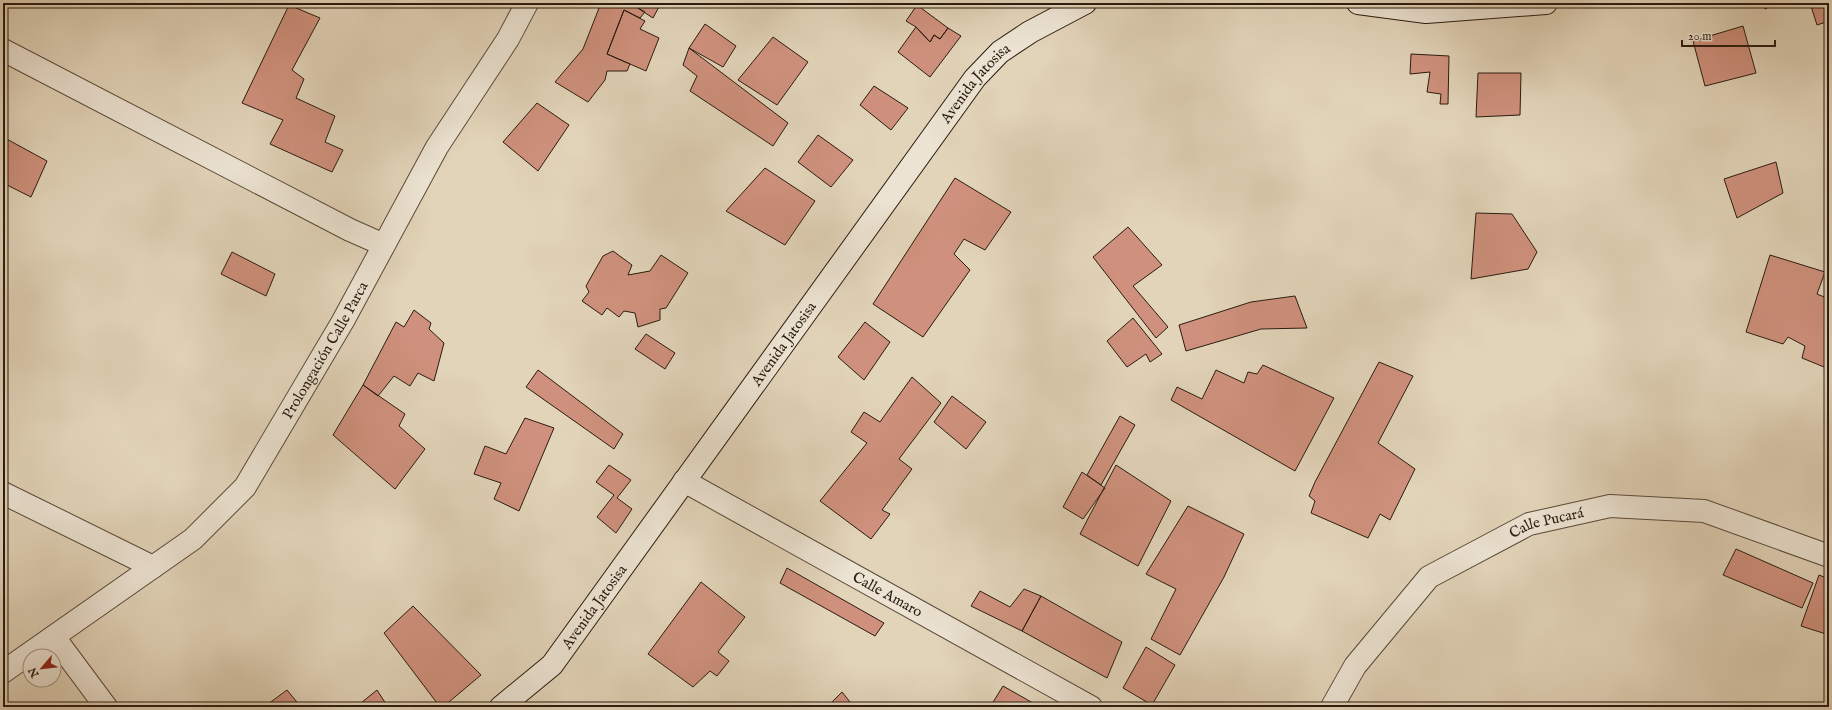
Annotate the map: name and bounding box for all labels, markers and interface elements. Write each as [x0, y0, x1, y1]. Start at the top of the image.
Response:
scale bar [1682, 22, 1775, 48]
text: 20 m [1688, 29, 1711, 44]
street label: Avenida Jatosisa [936, 38, 1014, 128]
street label: Prolongación Calle Parca [278, 278, 372, 422]
street label: Avenida Jatosisa [746, 297, 821, 391]
street label: Calle Pucará [1506, 503, 1586, 542]
street label: Avenida Jatosisa [557, 560, 631, 653]
street label: Calle Amaro [849, 567, 926, 621]
north arrow [22, 648, 62, 688]
text: N [25, 664, 43, 681]

